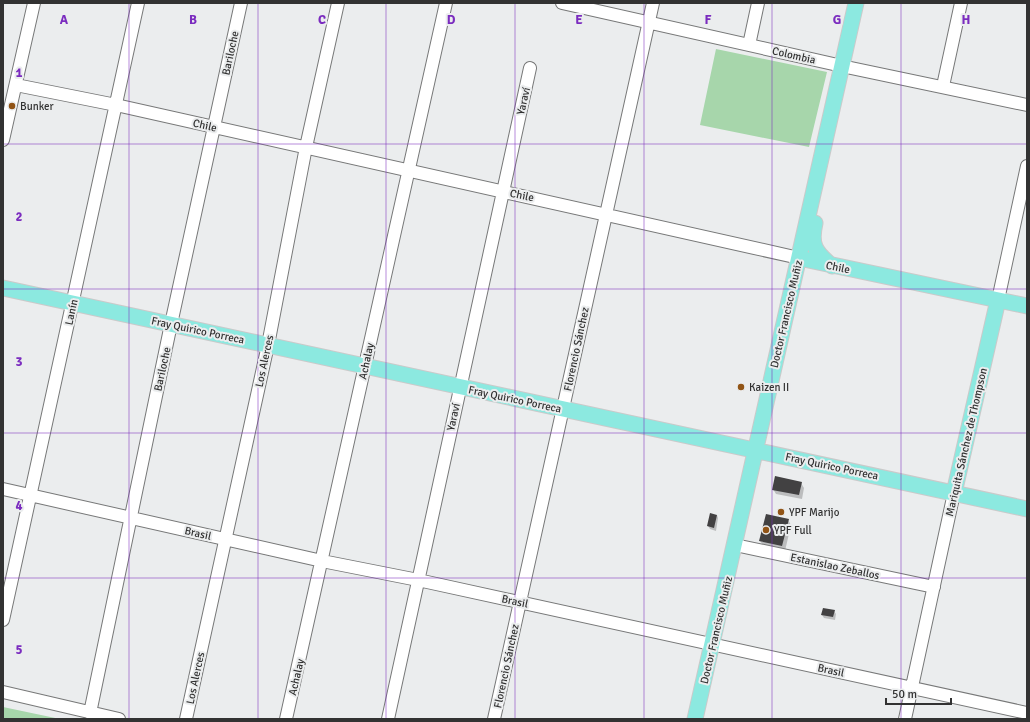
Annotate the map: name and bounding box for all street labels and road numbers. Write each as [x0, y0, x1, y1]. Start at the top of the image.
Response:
street label: Bariloche [219, 30, 242, 76]
street label: Colombia [771, 44, 817, 67]
street label: Yaraví [514, 86, 533, 116]
street label: Chile [192, 116, 218, 135]
street label: Chile [509, 187, 535, 204]
street label: Doctor Francisco Muñiz [768, 259, 805, 369]
street label: Chile [825, 259, 851, 276]
street label: Lanín [62, 298, 81, 326]
street label: Florencio Sánchez [561, 306, 592, 392]
street label: Fray Quirico Porreca [150, 314, 246, 347]
street label: Los Alerces [253, 334, 276, 388]
street label: Achalay [356, 341, 377, 381]
street label: Bariloche [151, 346, 174, 392]
street label: Mariquita Sánchez de Thompson [943, 367, 990, 518]
street label: Fray Quirico Porreca [467, 383, 563, 416]
street label: Yaraví [444, 402, 463, 432]
street label: Fray Quirico Porreca [784, 450, 880, 483]
street label: Brasil [183, 524, 213, 543]
street label: Estanislao Zeballos [789, 551, 881, 582]
street label: Doctor Francisco Muñiz [698, 575, 735, 685]
street label: Brasil [500, 592, 529, 611]
street label: Florencio Sánchez [491, 623, 522, 709]
street label: Los Alerces [184, 651, 207, 705]
street label: Achalay [286, 657, 307, 697]
street label: Brasil [816, 661, 845, 680]

